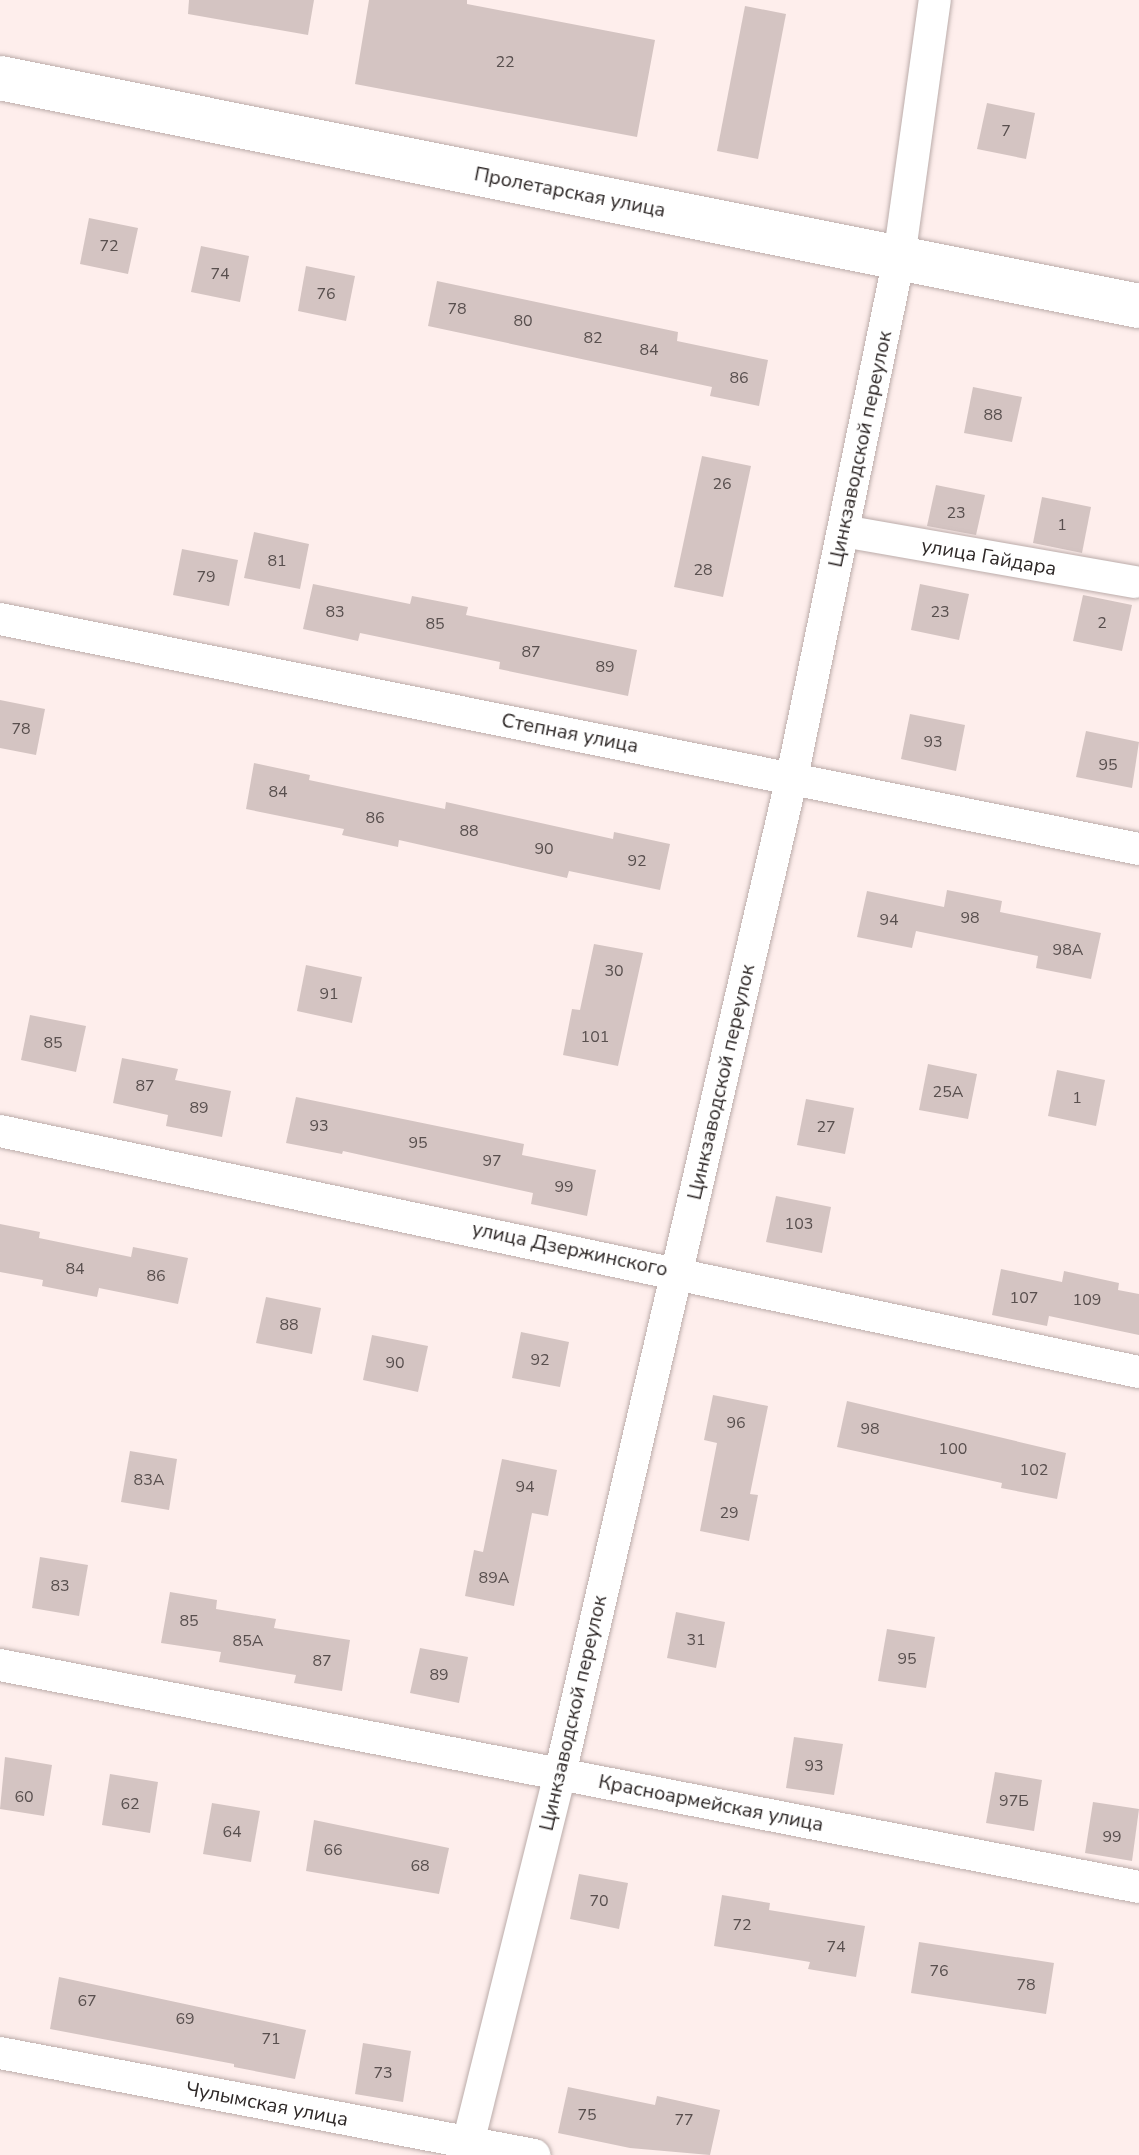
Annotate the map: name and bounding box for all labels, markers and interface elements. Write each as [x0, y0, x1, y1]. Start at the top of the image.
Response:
house number: 22 [495, 52, 515, 72]
house number: 7 [1001, 121, 1011, 141]
street label: Пролетарская улица [472, 162, 668, 222]
house number: 72 [99, 236, 119, 256]
house number: 74 [210, 264, 230, 284]
house number: 76 [316, 284, 336, 304]
house number: 78 [447, 299, 467, 319]
house number: 80 [513, 311, 533, 331]
house number: 82 [583, 328, 603, 348]
street label: Цинкзаводской переулок [823, 329, 897, 569]
house number: 84 [639, 340, 659, 360]
house number: 86 [729, 368, 749, 388]
house number: 88 [983, 405, 1003, 425]
house number: 26 [712, 474, 732, 494]
house number: 23 [946, 503, 966, 523]
house number: 1 [1057, 515, 1067, 535]
street label: улица Гайдара [920, 533, 1058, 581]
house number: 81 [267, 551, 287, 571]
house number: 28 [693, 560, 713, 580]
house number: 79 [196, 567, 216, 587]
house number: 83 [325, 602, 345, 622]
house number: 23 [930, 602, 950, 622]
house number: 2 [1097, 613, 1107, 633]
house number: 85 [425, 614, 445, 634]
house number: 87 [521, 642, 541, 662]
house number: 89 [595, 657, 615, 677]
street label: Степная улица [499, 708, 641, 758]
house number: 78 [11, 719, 31, 739]
house number: 93 [923, 732, 943, 752]
house number: 95 [1098, 755, 1118, 775]
house number: 84 [268, 782, 288, 802]
house number: 86 [365, 808, 385, 828]
house number: 88 [459, 821, 479, 841]
house number: 90 [534, 839, 554, 859]
house number: 92 [627, 851, 647, 871]
house number: 98 [960, 908, 980, 928]
house number: 94 [879, 910, 899, 930]
house number: 98А [1053, 940, 1083, 960]
house number: 30 [604, 961, 624, 981]
street label: Цинкзаводской переулок [682, 962, 760, 1202]
house number: 91 [319, 984, 339, 1004]
house number: 101 [581, 1027, 609, 1047]
house number: 85 [43, 1033, 63, 1053]
house number: 87 [135, 1076, 155, 1096]
house number: 25А [933, 1082, 963, 1102]
house number: 1 [1072, 1088, 1082, 1108]
house number: 89 [189, 1098, 209, 1118]
house number: 93 [309, 1116, 329, 1136]
house number: 27 [816, 1117, 836, 1137]
house number: 95 [408, 1133, 428, 1153]
house number: 97 [482, 1151, 502, 1171]
house number: 99 [554, 1177, 574, 1197]
house number: 103 [785, 1214, 813, 1234]
street label: улица Дзержинского [470, 1217, 670, 1281]
house number: 84 [65, 1259, 85, 1279]
house number: 86 [146, 1266, 166, 1286]
house number: 107 [1010, 1288, 1038, 1308]
house number: 109 [1073, 1290, 1101, 1310]
house number: 88 [279, 1315, 299, 1335]
house number: 92 [530, 1350, 550, 1370]
house number: 90 [385, 1353, 405, 1373]
house number: 96 [726, 1413, 746, 1433]
house number: 98 [860, 1419, 880, 1439]
house number: 100 [939, 1439, 967, 1459]
house number: 102 [1020, 1460, 1048, 1480]
house number: 83А [134, 1470, 164, 1490]
house number: 94 [515, 1477, 535, 1497]
house number: 29 [719, 1503, 739, 1523]
house number: 89А [479, 1568, 509, 1588]
house number: 83 [50, 1576, 70, 1596]
street label: Цинкзаводской переулок [534, 1593, 612, 1833]
house number: 85 [179, 1611, 199, 1631]
house number: 31 [686, 1630, 706, 1650]
house number: 85А [233, 1631, 263, 1651]
house number: 95 [897, 1649, 917, 1669]
house number: 87 [312, 1651, 332, 1671]
house number: 89 [429, 1665, 449, 1685]
house number: 93 [804, 1756, 824, 1776]
street label: Красноармейская улица [596, 1769, 826, 1837]
house number: 60 [14, 1787, 34, 1807]
house number: 97Б [999, 1791, 1029, 1811]
house number: 62 [120, 1794, 140, 1814]
house number: 64 [222, 1822, 242, 1842]
house number: 99 [1102, 1827, 1122, 1847]
house number: 66 [323, 1840, 343, 1860]
house number: 68 [410, 1856, 430, 1876]
house number: 70 [589, 1891, 609, 1911]
house number: 72 [732, 1915, 752, 1935]
house number: 74 [826, 1937, 846, 1957]
house number: 76 [929, 1961, 949, 1981]
house number: 78 [1016, 1975, 1036, 1995]
house number: 67 [77, 1991, 97, 2011]
house number: 69 [175, 2009, 195, 2029]
house number: 71 [261, 2029, 281, 2049]
house number: 73 [373, 2063, 393, 2083]
street label: Чулымская улица [184, 2076, 350, 2132]
house number: 75 [577, 2105, 597, 2125]
house number: 77 [674, 2110, 694, 2130]

